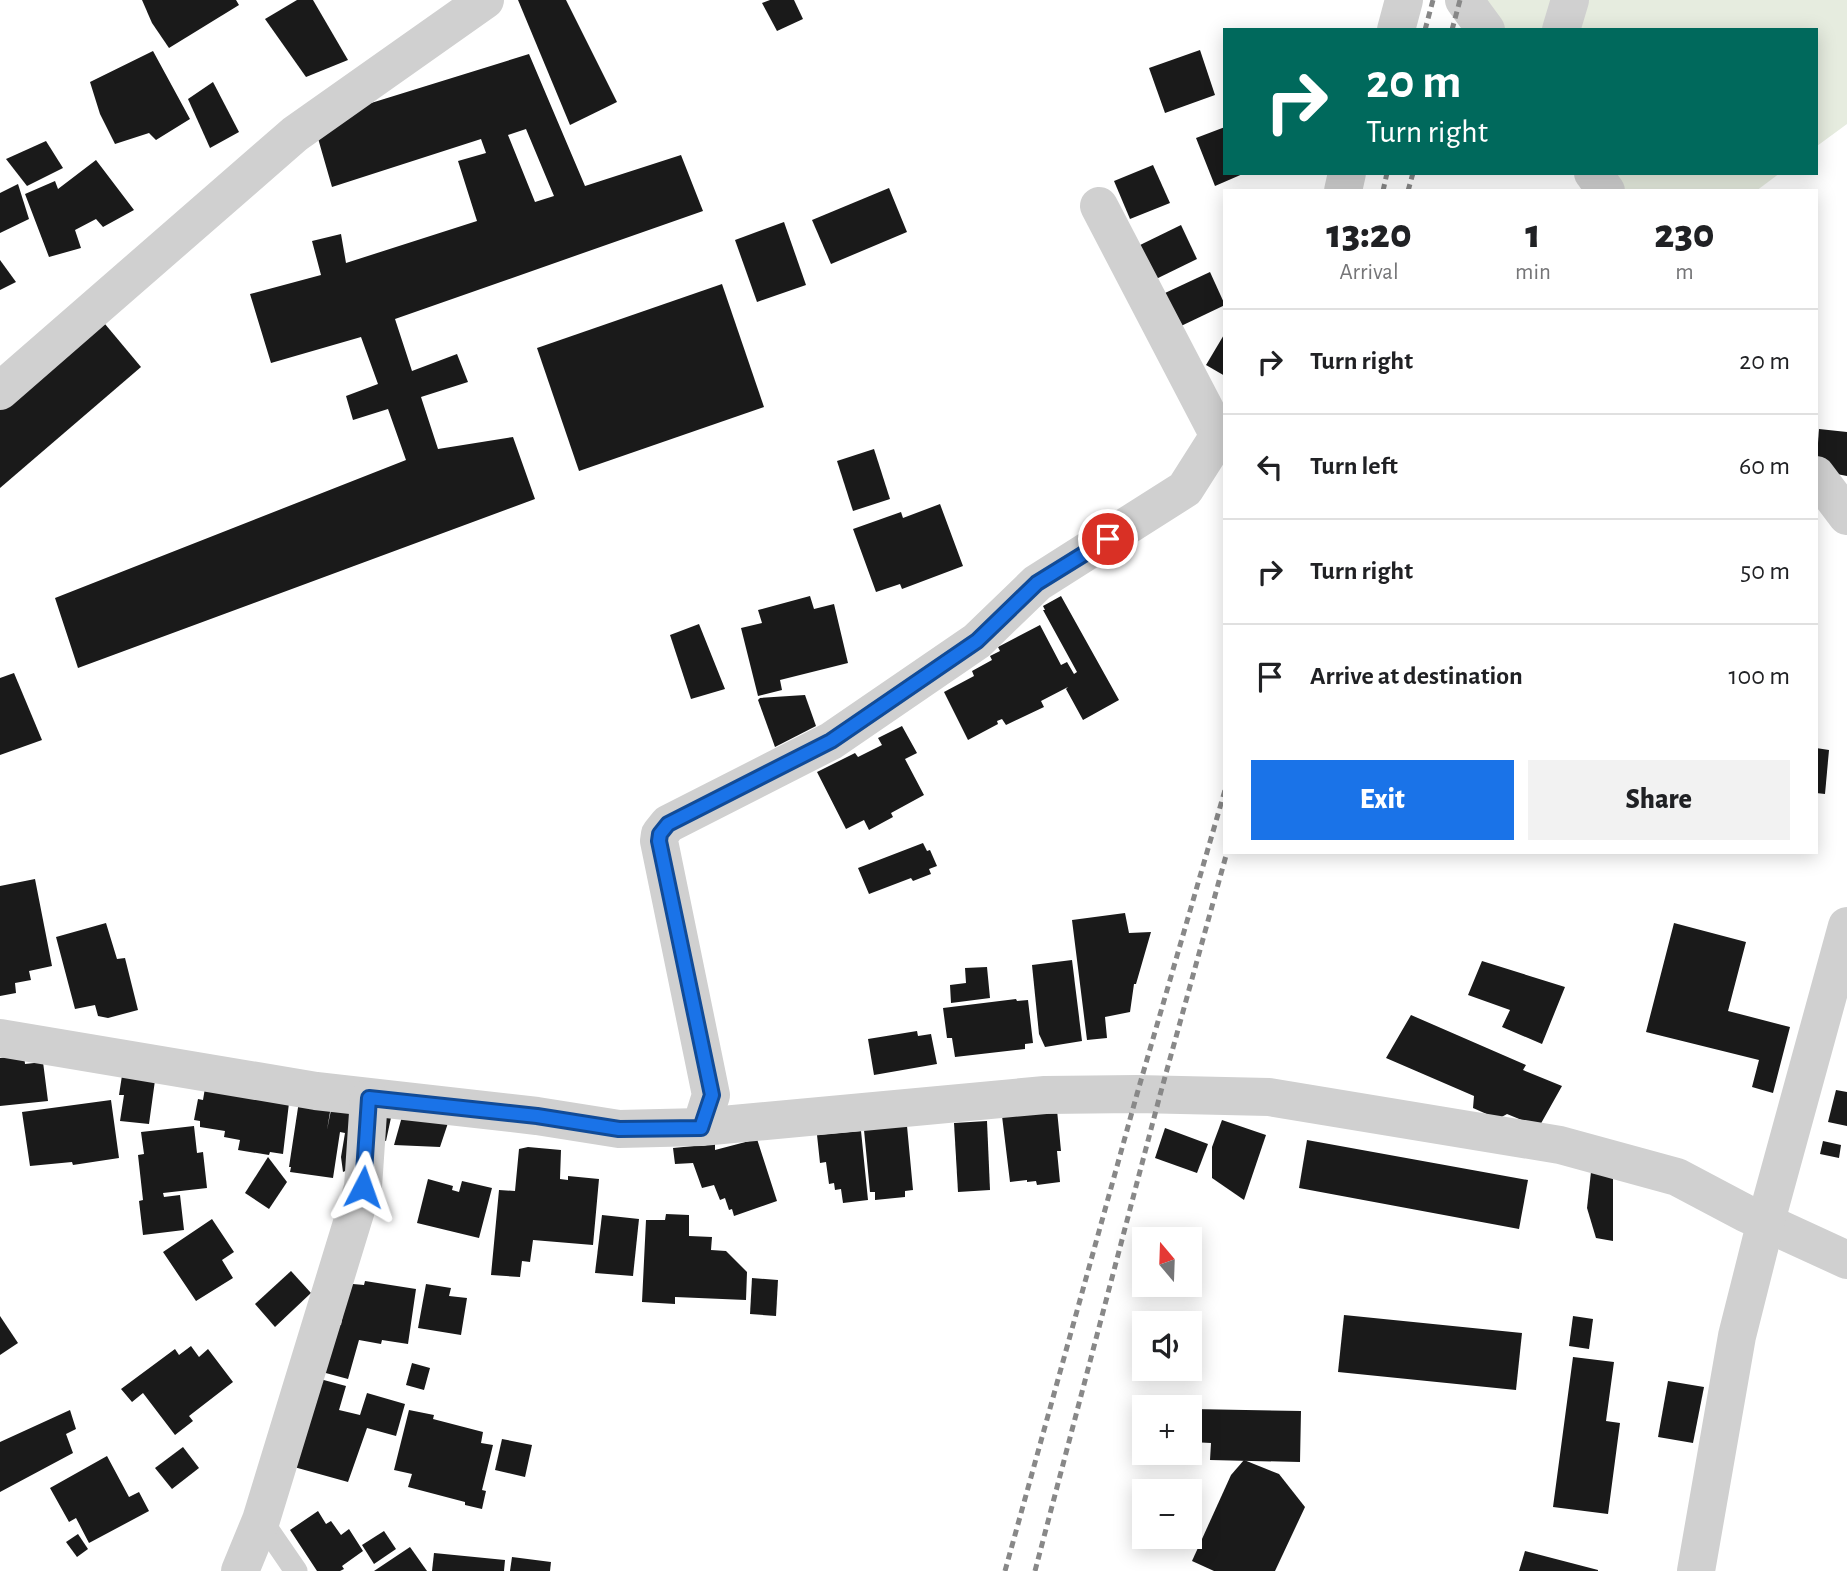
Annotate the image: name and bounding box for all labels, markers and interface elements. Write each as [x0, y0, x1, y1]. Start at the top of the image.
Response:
icon: right [1251, 56, 1342, 147]
text: 20 m [1366, 58, 1462, 107]
text: Turn right [1366, 116, 1488, 148]
text: 13:20 [1326, 213, 1412, 255]
text: 1 [1525, 213, 1541, 255]
text: 230 [1654, 213, 1715, 255]
text: Arrival [1339, 261, 1399, 284]
text: min [1515, 261, 1551, 284]
text: m [1675, 261, 1694, 284]
icon: right [1251, 343, 1289, 381]
text: Turn right [1310, 348, 1413, 374]
text: 20 m [1739, 348, 1790, 374]
icon: left [1251, 448, 1289, 486]
text: Turn left [1310, 453, 1398, 479]
text: 60 m [1739, 453, 1790, 479]
pin [1078, 509, 1138, 569]
icon: arrive [1089, 520, 1127, 558]
icon: right [1251, 553, 1289, 591]
text: Turn right [1310, 558, 1413, 584]
text: 50 m [1740, 558, 1790, 584]
icon: arrive [1251, 658, 1289, 696]
text: Arrive at destination [1310, 663, 1523, 689]
text: 100 m [1729, 663, 1790, 689]
button: Exit [1251, 760, 1514, 840]
button: Share [1528, 760, 1790, 840]
position arrow [326, 1150, 400, 1224]
north arrow [1132, 1227, 1202, 1297]
map controls [1132, 1227, 1202, 1549]
button: sound [1132, 1311, 1202, 1381]
button: + [1132, 1395, 1202, 1465]
button: − [1132, 1479, 1202, 1549]

